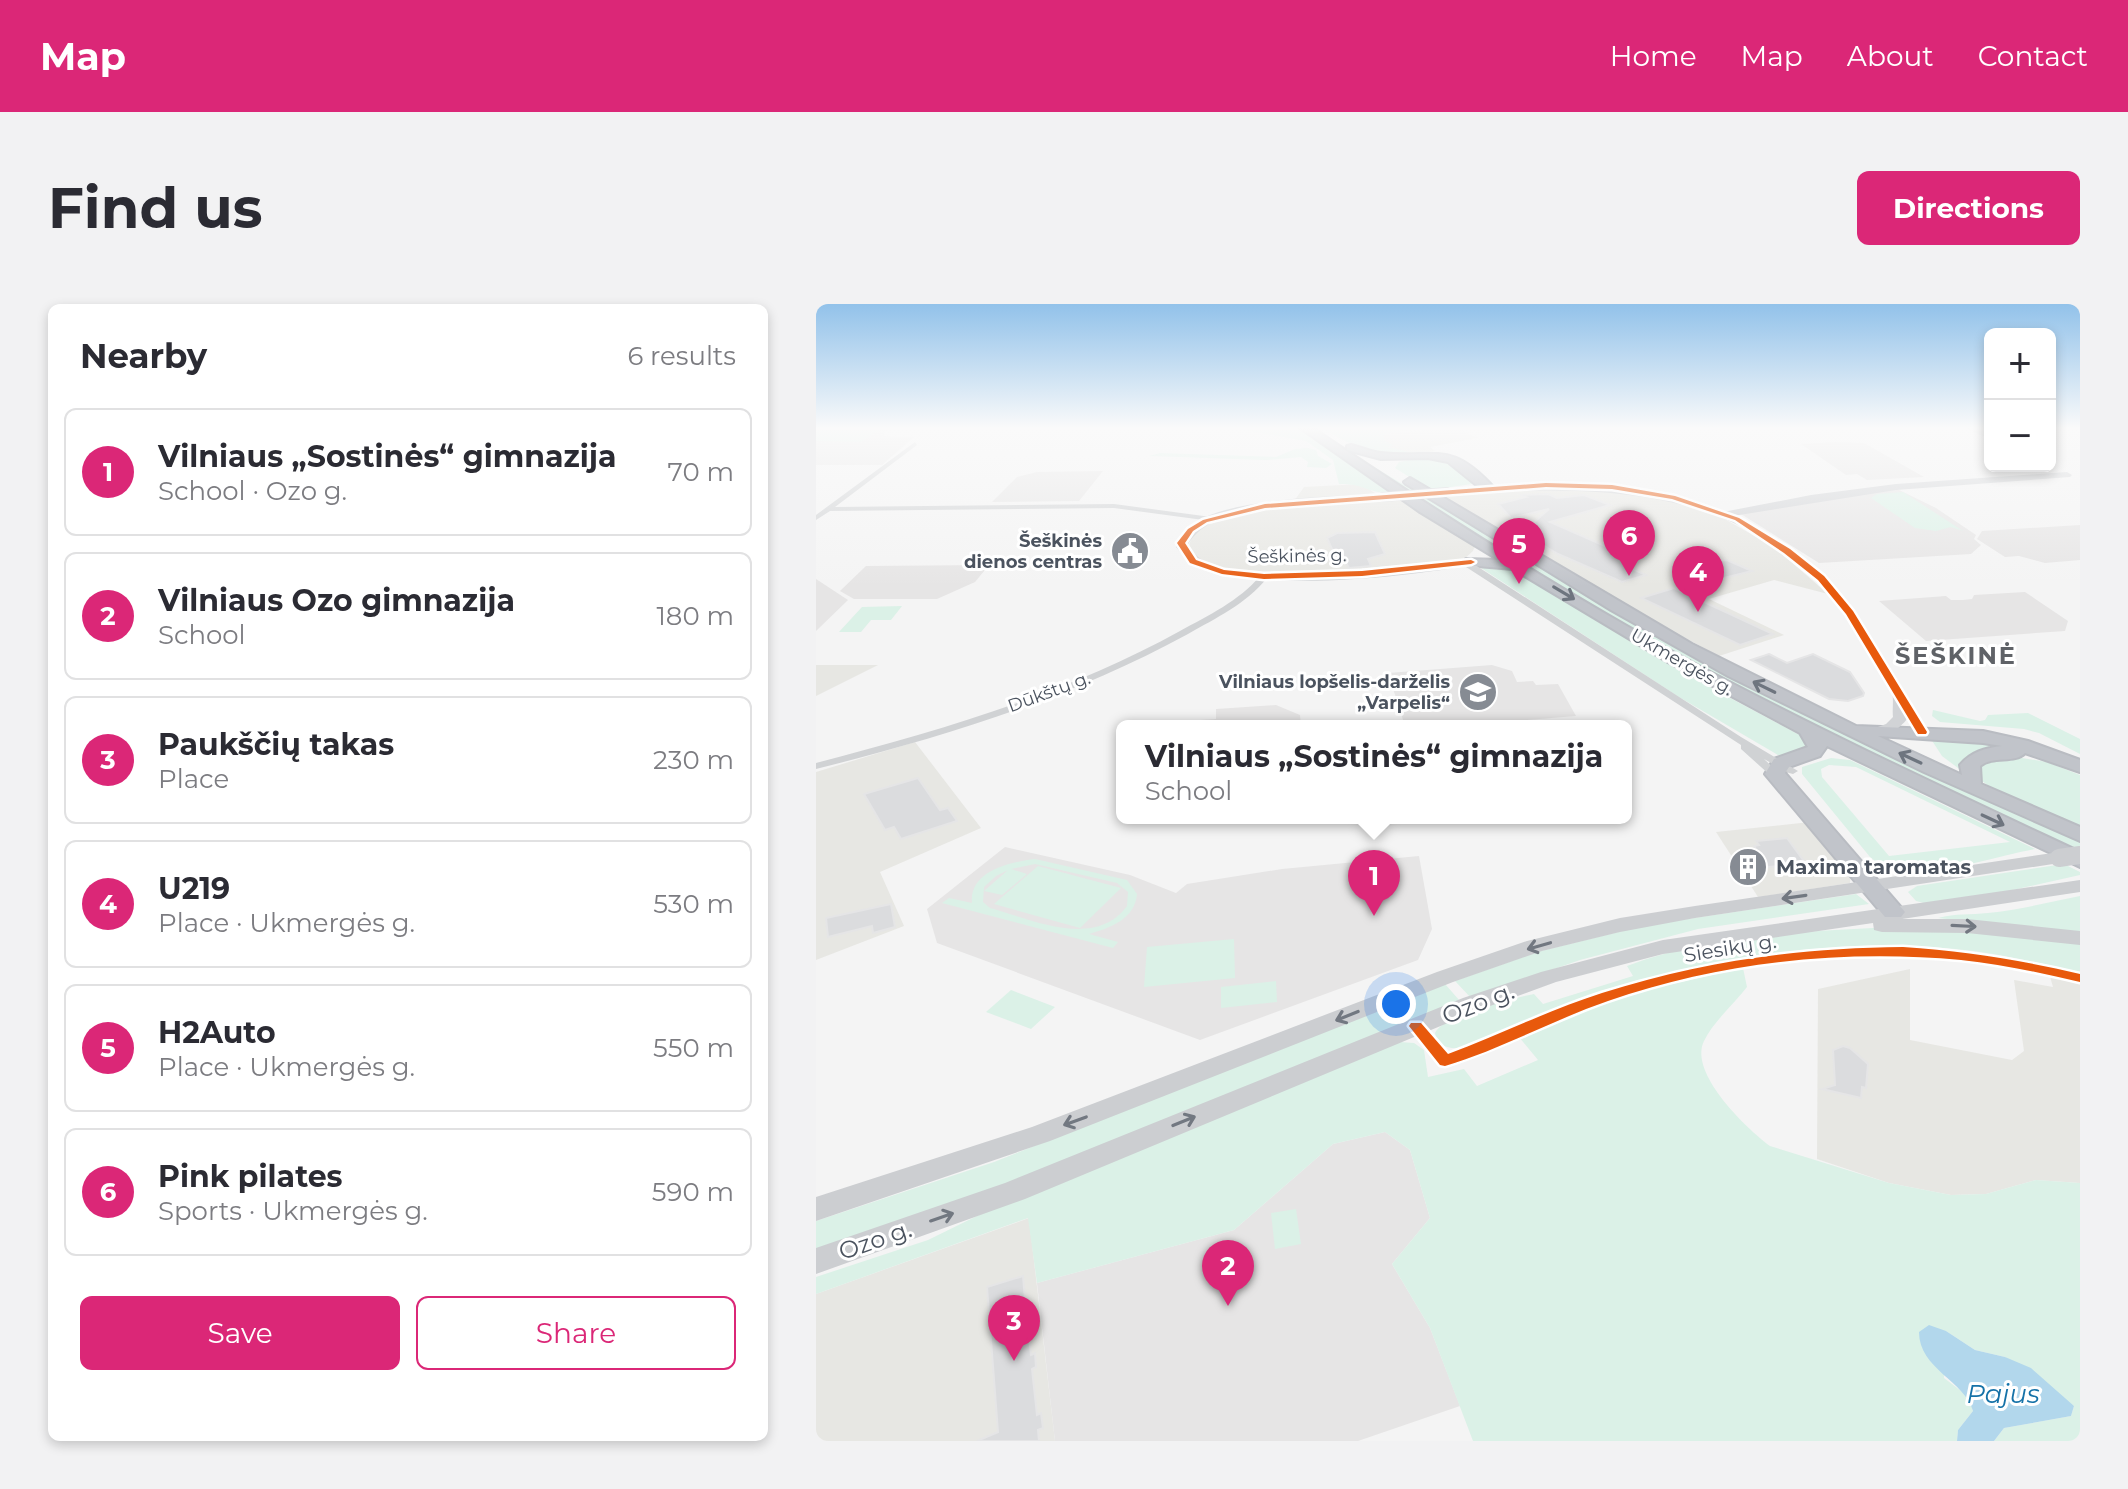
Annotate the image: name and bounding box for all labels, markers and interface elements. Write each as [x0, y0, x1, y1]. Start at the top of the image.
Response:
text: Map [40, 33, 126, 80]
text: Home [1610, 39, 1697, 73]
text: Map [1741, 39, 1803, 73]
text: About [1847, 39, 1934, 73]
text: Contact [1978, 39, 2088, 73]
button: Directions [1857, 171, 2080, 245]
text: Find us [48, 174, 262, 242]
map controls [1984, 328, 2056, 472]
button: + [1984, 328, 2056, 400]
text: Nearby [80, 335, 207, 377]
text: 6 results [627, 340, 736, 372]
button: − [1984, 400, 2056, 472]
text: Vilniaus „Sostinės“ gimnazija [158, 438, 617, 475]
text: 1 [103, 456, 113, 488]
text: 70 m [668, 456, 734, 488]
text: School · Ozo g. [158, 475, 347, 507]
pin: 6 [1603, 510, 1655, 576]
pin: 5 [1493, 518, 1545, 584]
place label: Šeškinės dienos centras [964, 530, 1102, 573]
public building icon: Šeškinės dienos centras [1109, 530, 1151, 572]
street label: Šeškinės g. [1247, 544, 1347, 568]
pin: 4 [1672, 546, 1724, 612]
text: Vilniaus Ozo gimnazija [158, 582, 515, 619]
one-way arrow [1552, 586, 1575, 602]
text: 2 [100, 600, 116, 632]
text: 180 m [656, 600, 734, 632]
text: School [158, 619, 246, 651]
street label: Ukmergės g. [1627, 624, 1737, 700]
district label: ŠEŠKINĖ [1895, 641, 2017, 670]
street label: Dūkštų g. [1005, 667, 1093, 717]
place label: Vilniaus lopšelis-darželis „Varpelis“ [1218, 671, 1450, 714]
school or university icon: Vilniaus lopšelis-darželis „Varpelis“ [1457, 671, 1499, 713]
one-way arrow [1753, 679, 1777, 694]
popup [1116, 720, 1632, 824]
text: Paukščių takas [158, 726, 394, 763]
text: Vilniaus „Sostinės“ gimnazija [1145, 738, 1603, 775]
text: 3 [100, 744, 116, 776]
text: 230 m [653, 744, 734, 776]
one-way arrow [1899, 750, 1923, 765]
text: Place [158, 763, 229, 795]
text: School [1145, 775, 1232, 807]
one-way arrow [1981, 813, 2005, 828]
building icon: Maxima taromatas [1727, 846, 1769, 888]
pin: 1 [1348, 850, 1400, 916]
place label: Maxima taromatas [1776, 855, 1972, 879]
text: U219 [158, 870, 230, 907]
text: 4 [99, 888, 117, 920]
text: 530 m [653, 888, 734, 920]
one-way arrow [1781, 890, 1807, 905]
text: Place · Ukmergės g. [158, 907, 415, 939]
one-way arrow [1950, 919, 1977, 934]
street label: Siesikų g. [1682, 929, 1778, 967]
one-way arrow [1526, 939, 1552, 954]
street label: Ozo g. [1438, 976, 1518, 1030]
your location [1376, 984, 1416, 1024]
one-way arrow [1335, 1010, 1360, 1024]
text: H2Auto [158, 1014, 276, 1051]
text: 5 [100, 1032, 116, 1064]
text: 550 m [653, 1032, 734, 1064]
text: Place · Ukmergės g. [158, 1051, 415, 1083]
one-way arrow [1171, 1113, 1196, 1128]
one-way arrow [1063, 1115, 1087, 1129]
text: Pink pilates [158, 1158, 343, 1195]
text: 6 [100, 1176, 116, 1208]
text: 590 m [652, 1176, 734, 1208]
text: Sports · Ukmergės g. [158, 1195, 428, 1227]
one-way arrow [930, 1208, 955, 1223]
street label: Ozo g. [835, 1214, 915, 1266]
pin: 2 [1202, 1240, 1254, 1306]
pin: 3 [988, 1295, 1040, 1361]
button: Save [80, 1296, 400, 1370]
button: Share [416, 1296, 736, 1370]
water label: Pajus [1966, 1378, 2040, 1410]

